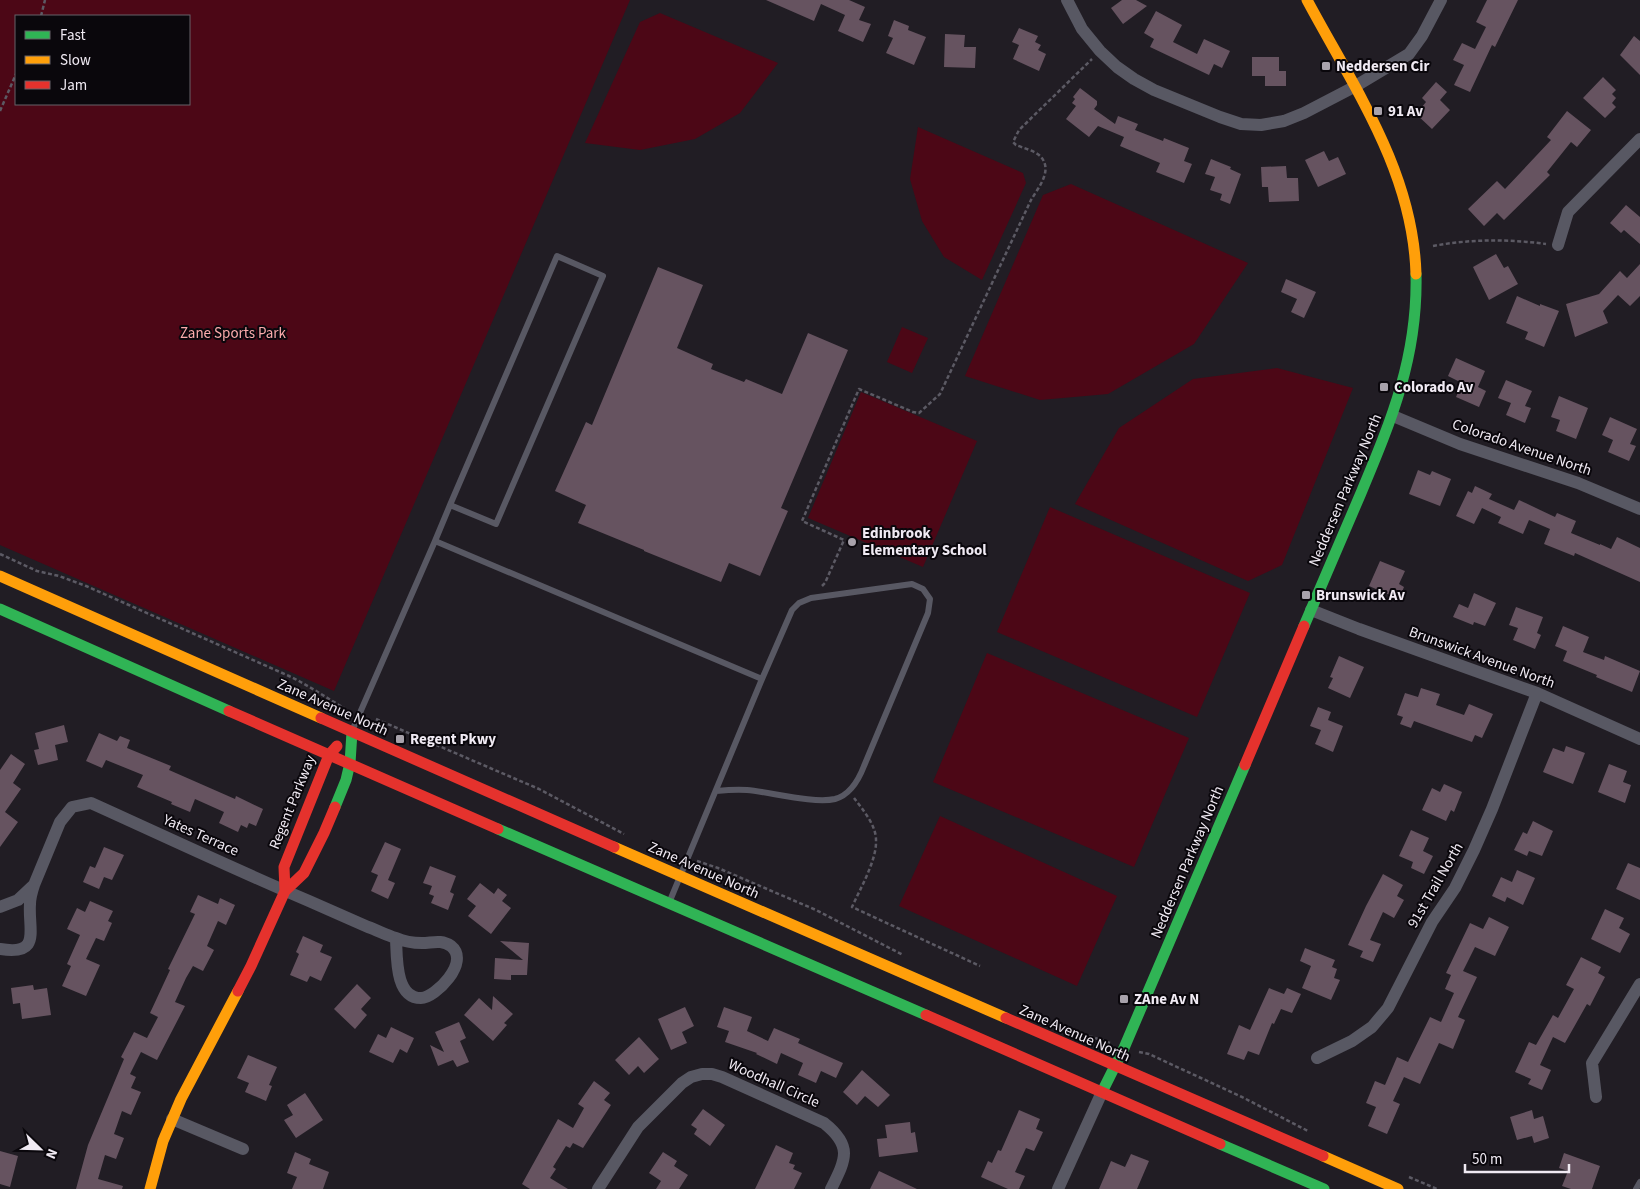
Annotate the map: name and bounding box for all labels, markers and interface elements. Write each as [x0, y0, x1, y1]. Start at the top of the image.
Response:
legend [15, 15, 190, 105]
text: Fast [60, 25, 86, 46]
text: Slow [60, 50, 91, 71]
place label: Neddersen Cir [1336, 56, 1429, 77]
marker: Neddersen Cir [1320, 60, 1332, 72]
text: Jam [60, 75, 87, 96]
place label: 91 Av [1388, 101, 1423, 122]
marker: 91 Av [1372, 105, 1384, 117]
park label: Zane Sports Park [180, 323, 287, 344]
place label: Colorado Av [1394, 377, 1473, 398]
marker: Colorado Av [1378, 381, 1390, 393]
street label: Neddersen Parkway North [1304, 411, 1387, 570]
street label: Colorado Avenue North [1449, 414, 1594, 481]
place label: Edinbrook Elementary School [862, 523, 987, 561]
marker: Edinbrook Elementary School [846, 536, 858, 548]
place label: Brunswick Av [1316, 585, 1405, 606]
marker: Brunswick Av [1300, 589, 1312, 601]
street label: Brunswick Avenue North [1406, 621, 1558, 694]
street label: Zane Avenue North [274, 674, 392, 741]
place label: Regent Pkwy [410, 729, 496, 750]
marker: Regent Pkwy [394, 733, 406, 745]
street label: Regent Parkway [264, 752, 321, 852]
street label: Neddersen Parkway North [1146, 783, 1229, 942]
street label: Yates Terrace [159, 809, 242, 862]
street label: Zane Avenue North [645, 837, 763, 904]
street label: 91st Trail North [1402, 839, 1468, 932]
place label: ZAne Av N [1134, 989, 1199, 1010]
marker: ZAne Av N [1118, 993, 1130, 1005]
street label: Zane Avenue North [1016, 1000, 1134, 1067]
street label: Woodhall Circle [725, 1054, 823, 1113]
north arrow [15, 1124, 65, 1174]
scale bar [1465, 1142, 1569, 1174]
text: N [40, 1145, 62, 1162]
text: 50 m [1472, 1149, 1502, 1170]

